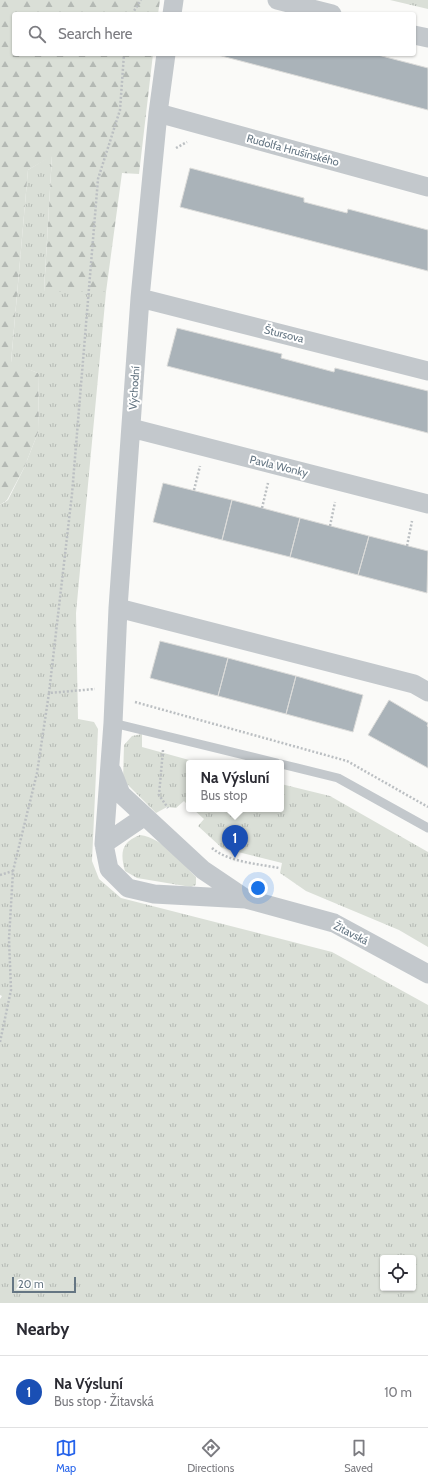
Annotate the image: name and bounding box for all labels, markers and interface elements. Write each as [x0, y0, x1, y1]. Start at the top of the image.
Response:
search box [12, 12, 416, 56]
icon: search [26, 23, 48, 45]
text: Search here [58, 25, 133, 43]
street label: Rudolfa Hrušínského [245, 131, 341, 169]
street label: Štursova [263, 322, 306, 346]
street label: Východní [125, 365, 143, 410]
street label: Pavla Wonky [248, 452, 310, 480]
popup [186, 760, 284, 812]
text: Na Výsluní [201, 769, 269, 787]
text: Bus stop [201, 787, 248, 803]
pin: 1 [222, 825, 248, 858]
your location [248, 878, 268, 898]
street label: Žitavská [331, 918, 371, 948]
map controls [380, 1255, 416, 1291]
button: locate [380, 1255, 416, 1291]
scale bar [12, 1275, 76, 1294]
text: 20 m [18, 1277, 44, 1291]
text: Nearby [16, 1319, 69, 1339]
text: Na Výsluní [54, 1375, 123, 1393]
text: 1 [27, 1384, 31, 1400]
text: 10 m [384, 1384, 412, 1400]
text: Bus stop · Žitavská [54, 1393, 154, 1409]
tab: Map [55, 1437, 77, 1475]
tab: Directions [187, 1437, 234, 1475]
tab: Saved [344, 1437, 373, 1475]

